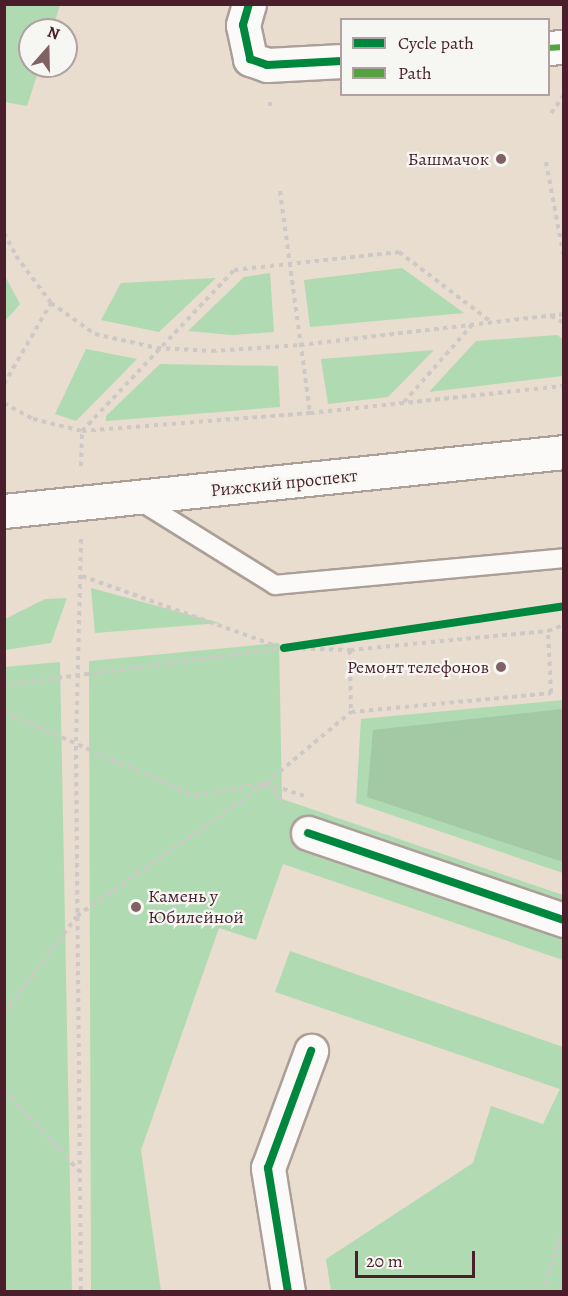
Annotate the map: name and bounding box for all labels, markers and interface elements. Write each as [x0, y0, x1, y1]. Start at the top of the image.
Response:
north arrow [18, 18, 78, 78]
legend [340, 18, 550, 96]
text: N [44, 21, 63, 45]
text: Cycle path [398, 31, 474, 55]
text: Path [398, 61, 432, 85]
place label: Башмачок [408, 148, 489, 170]
marker: Башмачок [494, 152, 508, 166]
street label: Рижский проспект [209, 465, 359, 501]
place label: Ремонт телефонов [347, 656, 489, 678]
marker: Ремонт телефонов [494, 660, 508, 674]
place label: Камень у Юбилейной [148, 886, 244, 928]
marker: Камень у Юбилейной [129, 900, 143, 914]
scale bar [358, 1239, 478, 1277]
text: 20 m [366, 1249, 403, 1273]

